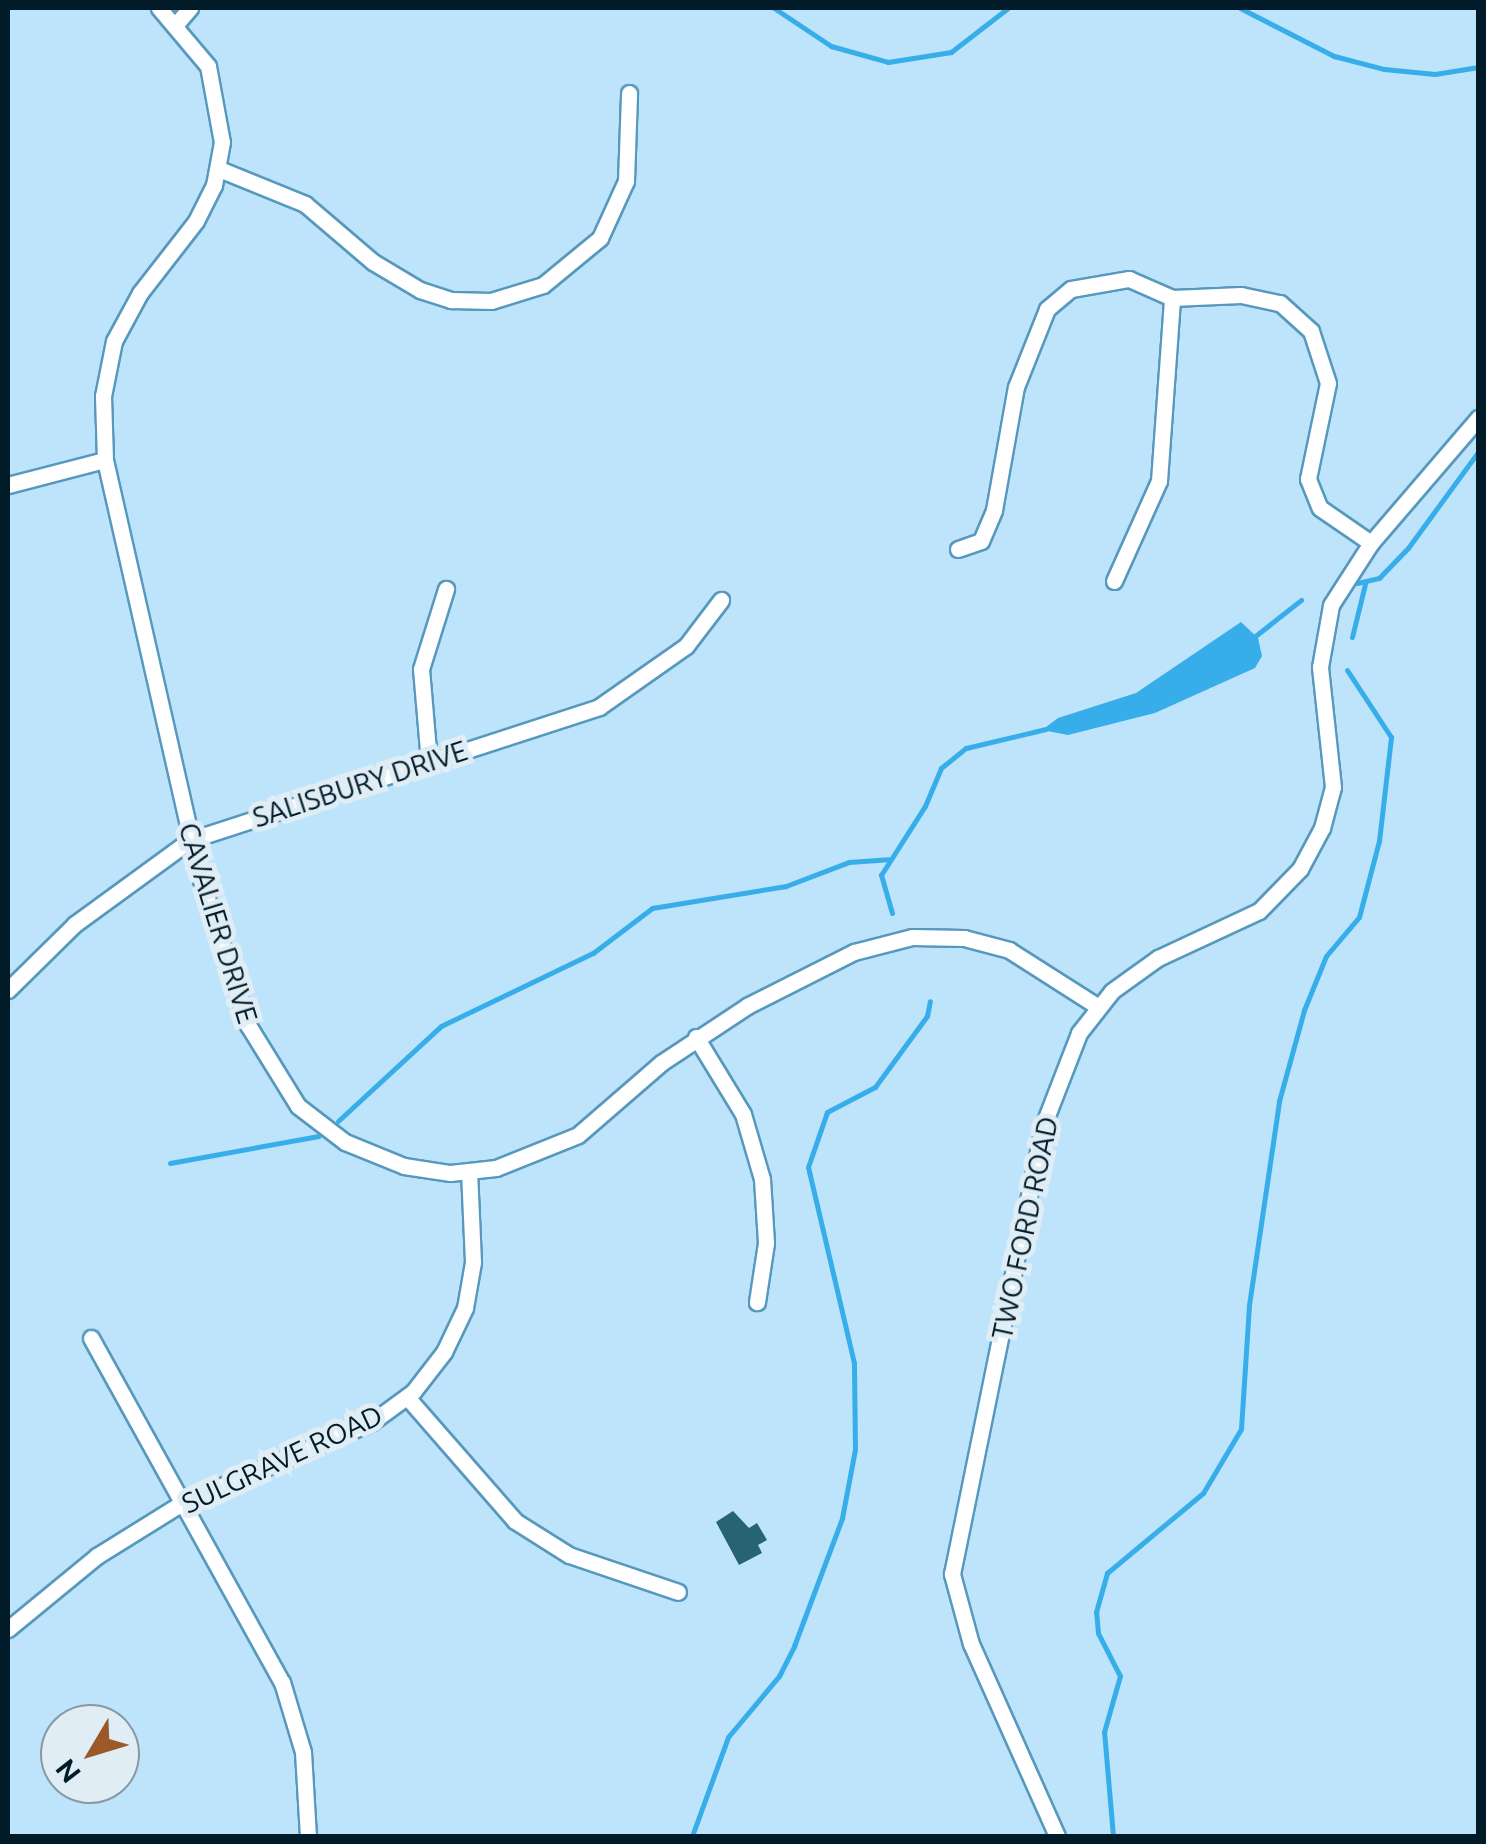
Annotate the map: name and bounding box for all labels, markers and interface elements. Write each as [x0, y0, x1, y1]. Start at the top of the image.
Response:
street label: SALISBURY DRIVE [249, 733, 471, 835]
street label: CAVALIER DRIVE [172, 819, 264, 1027]
street label: TWO FORD ROAD [985, 1114, 1065, 1342]
street label: SULGRAVE ROAD [176, 1398, 388, 1520]
north arrow [40, 1704, 140, 1804]
text: N [49, 1754, 86, 1789]

